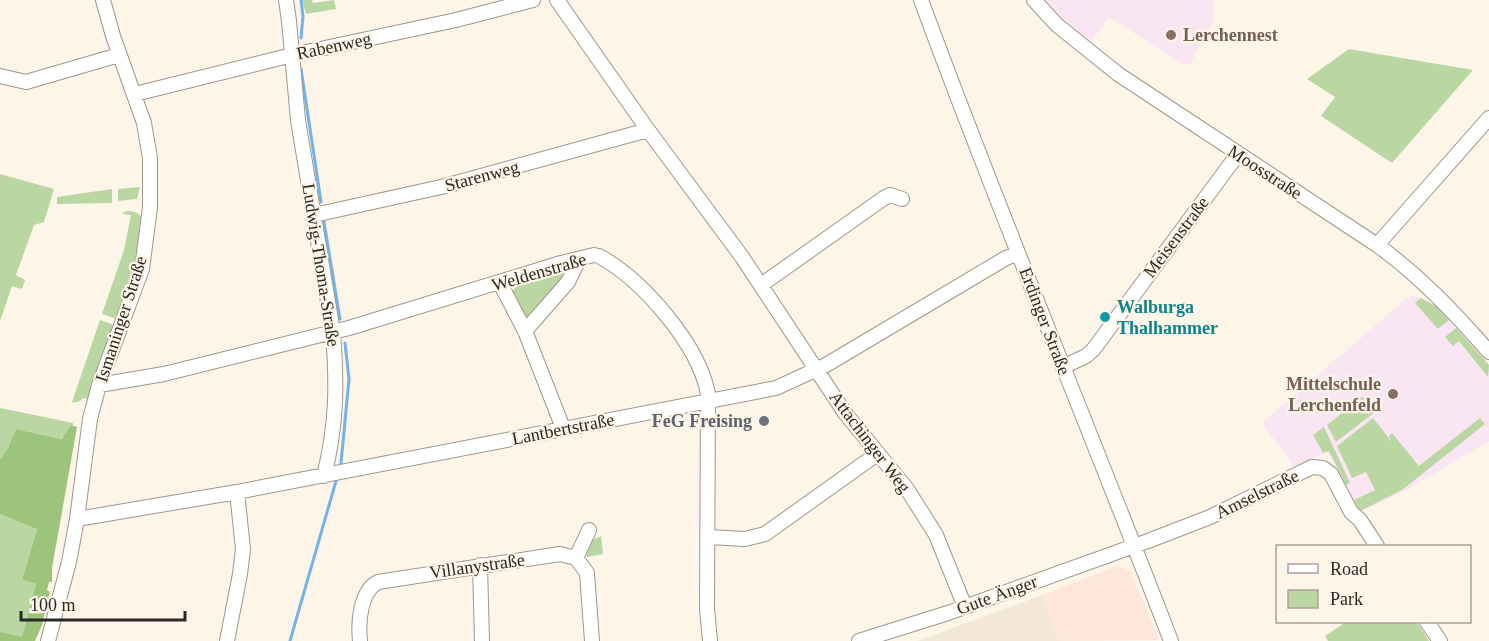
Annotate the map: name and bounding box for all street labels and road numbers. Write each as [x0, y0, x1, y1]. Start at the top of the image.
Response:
street label: Rabenweg [295, 28, 373, 64]
street label: Moosstraße [1224, 141, 1306, 203]
street label: Starenweg [443, 157, 521, 195]
street label: Ludwig-Thoma-Straße [298, 182, 344, 348]
street label: Meisenstraße [1139, 193, 1213, 281]
street label: Weldenstraße [489, 249, 589, 295]
street label: Ismaninger Straße [91, 253, 151, 385]
street label: Erdinger Straße [1015, 264, 1075, 378]
street label: Attachinger Weg [825, 387, 915, 497]
street label: Lantbertstraße [510, 409, 616, 449]
street label: Amselstraße [1212, 465, 1302, 523]
street label: Villanystraße [428, 549, 526, 583]
street label: Gute Änger [954, 571, 1040, 619]

